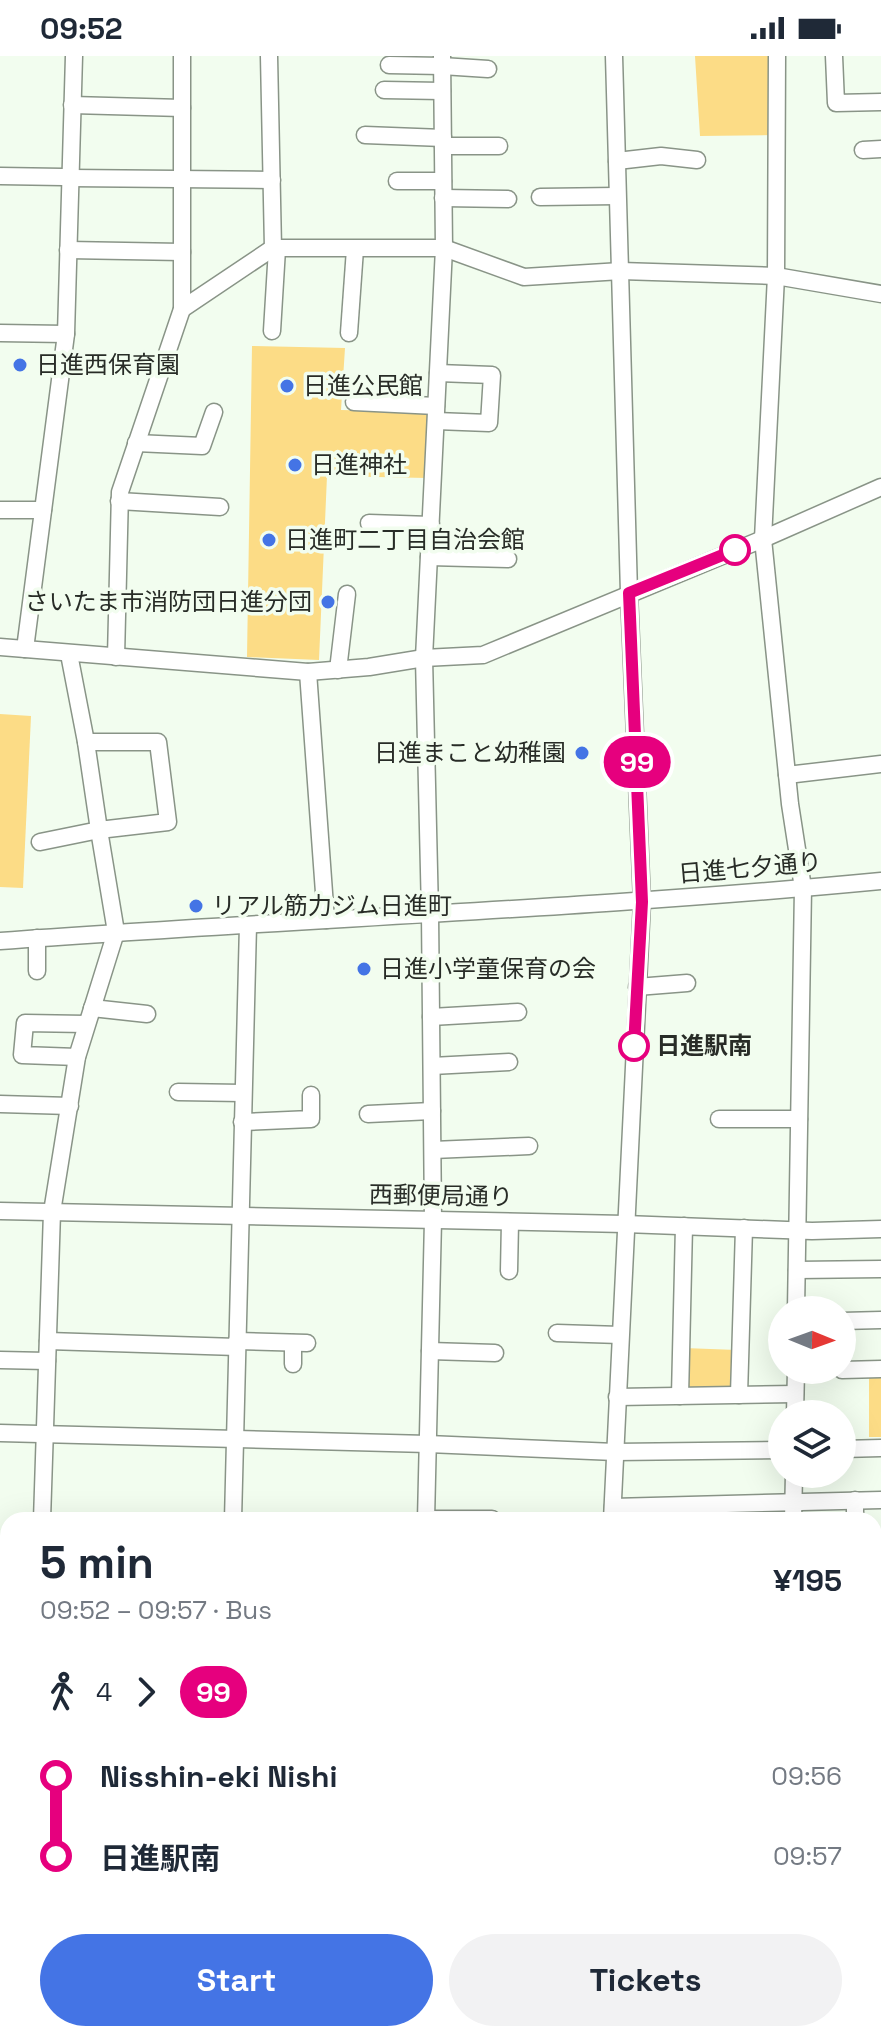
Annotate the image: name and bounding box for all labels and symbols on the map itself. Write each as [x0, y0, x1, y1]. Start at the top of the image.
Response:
place label: 日進西保育園 [36, 349, 180, 380]
marker: 日進西保育園 [11, 356, 29, 374]
place label: 日進公民館 [303, 370, 423, 401]
marker: 日進公民館 [278, 377, 296, 395]
place label: 日進神社 [311, 449, 407, 480]
marker: 日進神社 [286, 456, 304, 474]
place label: 日進町二丁目自治会館 [285, 524, 525, 555]
marker: 日進町二丁目自治会館 [260, 531, 278, 549]
unlabelled marker [720, 535, 750, 565]
place label: さいたま市消防団日進分団 [25, 586, 312, 617]
marker: さいたま市消防団日進分団 [319, 593, 337, 611]
line badge: 99 [601, 736, 673, 788]
place label: 日進まこと幼稚園 [374, 737, 566, 768]
marker: 日進まこと幼稚園 [573, 744, 591, 762]
street label: 日進七夕通り [677, 846, 823, 889]
place label: リアル筋力ジム日進町 [212, 890, 452, 921]
marker: リアル筋力ジム日進町 [187, 897, 205, 915]
place label: 日進小学童保育の会 [380, 953, 596, 984]
marker: 日進小学童保育の会 [355, 960, 373, 978]
place label: 日進駅南 [656, 1030, 752, 1061]
marker: 日進駅南 [619, 1031, 649, 1061]
street label: 西郵便局通り [369, 1179, 513, 1212]
north arrow [768, 1296, 856, 1384]

